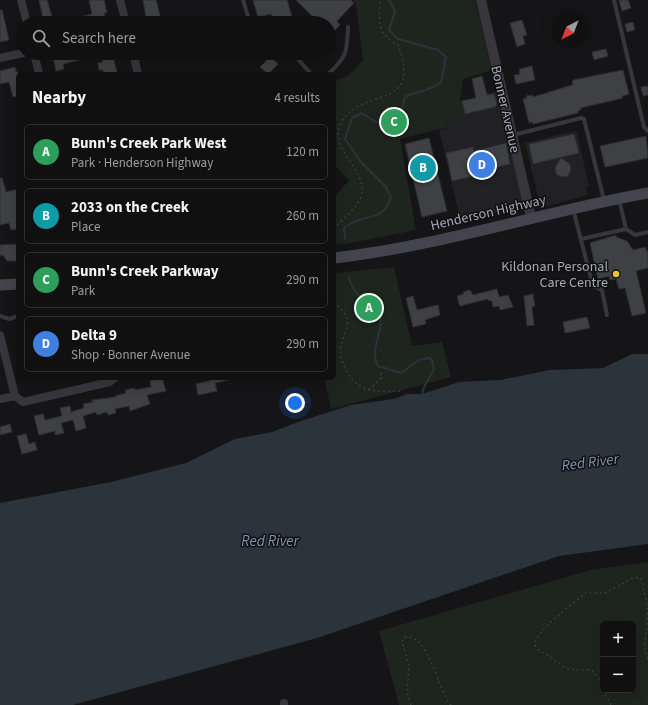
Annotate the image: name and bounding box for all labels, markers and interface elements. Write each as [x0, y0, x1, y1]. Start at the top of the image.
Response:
north arrow [552, 12, 588, 48]
search box [16, 16, 336, 60]
icon: search [30, 27, 52, 49]
text: Search here [62, 28, 136, 49]
street label: Bonner Avenue [485, 64, 525, 155]
text: Nearby [32, 86, 86, 110]
text: 4 results [275, 89, 320, 107]
pin: C [381, 107, 407, 137]
text: Bunn's Creek Park West [71, 133, 227, 154]
text: A [42, 143, 50, 161]
text: 120 m [286, 143, 319, 161]
pin: D [469, 150, 495, 180]
pin: B [410, 153, 436, 183]
text: Park · Henderson Highway [71, 154, 213, 172]
street label: Henderson Highway [429, 190, 548, 236]
text: 2033 on the Creek [71, 197, 189, 218]
text: B [42, 207, 50, 225]
text: 260 m [286, 207, 319, 225]
text: Place [71, 218, 100, 236]
place label: Kildonan Personal Care Centre [501, 257, 608, 293]
text: Bunn's Creek Parkway [71, 261, 219, 282]
marker: Kildonan Personal Care Centre [611, 269, 621, 279]
text: C [42, 271, 50, 289]
text: 290 m [286, 271, 319, 289]
text: Park [71, 282, 95, 300]
pin: A [356, 293, 382, 323]
text: Delta 9 [71, 325, 117, 346]
text: D [42, 335, 50, 353]
text: 290 m [286, 335, 319, 353]
text: Shop · Bonner Avenue [71, 346, 190, 364]
your location [285, 393, 305, 413]
water label: Red River [560, 448, 621, 476]
water label: Red River [241, 531, 300, 552]
map controls [600, 621, 636, 693]
button: + [600, 621, 636, 657]
button: − [600, 657, 636, 693]

